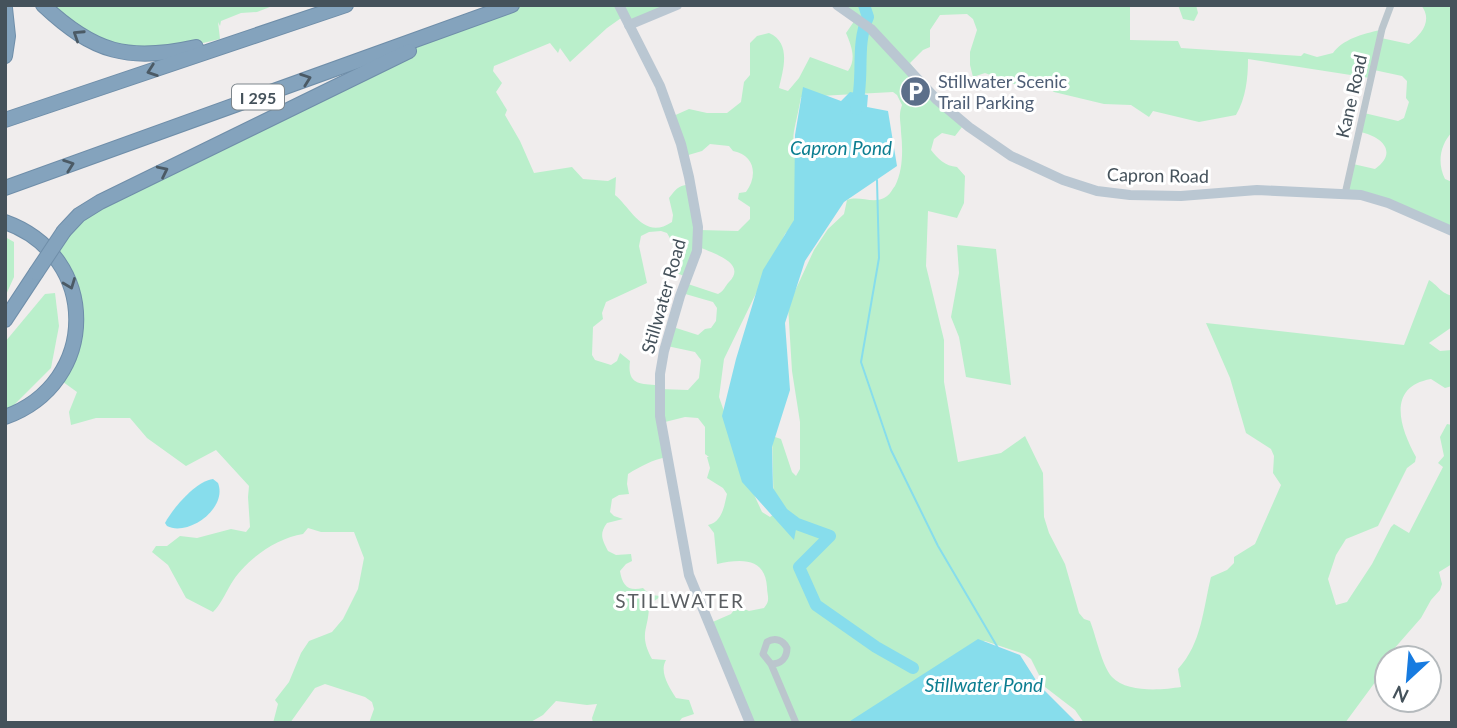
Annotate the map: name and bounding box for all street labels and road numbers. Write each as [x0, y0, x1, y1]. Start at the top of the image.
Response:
street label: Kane Road [1331, 52, 1371, 140]
road number: I 295 [232, 85, 284, 110]
street label: Capron Road [1107, 163, 1209, 187]
street label: Stillwater Road [636, 236, 690, 356]

